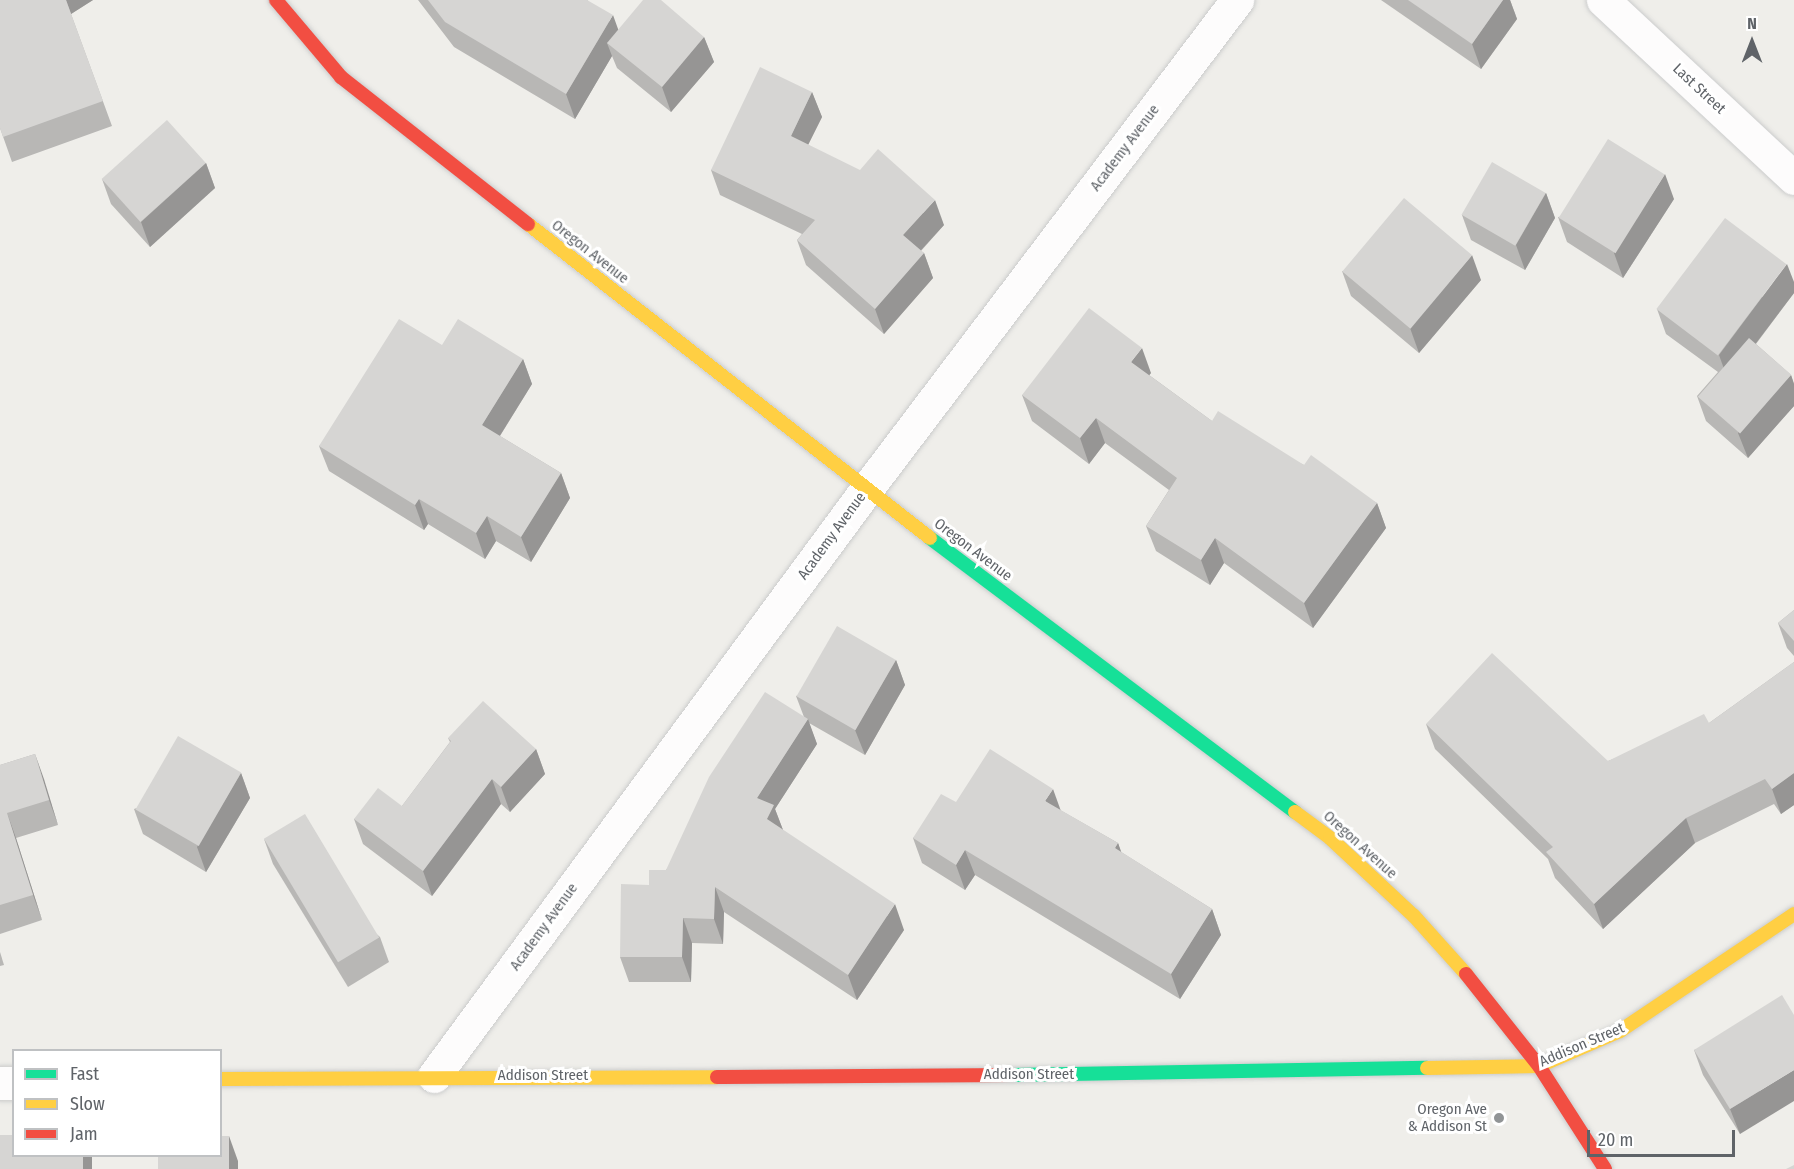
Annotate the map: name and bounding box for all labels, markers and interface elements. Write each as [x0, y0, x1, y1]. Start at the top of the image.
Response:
north arrow [1722, 12, 1782, 72]
text: N [1747, 14, 1757, 33]
street label: Last Street [1669, 60, 1729, 118]
street label: Academy Avenue [1087, 101, 1163, 195]
street label: Oregon Avenue [548, 216, 632, 288]
street label: Academy Avenue [794, 489, 870, 583]
street label: Oregon Avenue [931, 515, 1015, 585]
street label: Oregon Avenue [1319, 807, 1401, 883]
street label: Academy Avenue [506, 880, 582, 974]
street label: Addison Street [1537, 1019, 1627, 1071]
legend [12, 1049, 222, 1157]
text: Fast [70, 1063, 99, 1085]
street label: Addison Street [984, 1066, 1074, 1084]
street label: Addison Street [498, 1067, 588, 1085]
text: Slow [70, 1093, 105, 1115]
place label: Oregon Ave & Addison St [1408, 1100, 1487, 1135]
marker: Oregon Ave & Addison St [1492, 1111, 1506, 1125]
scale bar [1590, 1118, 1738, 1156]
text: Jam [70, 1123, 98, 1145]
text: 20 m [1598, 1129, 1633, 1151]

